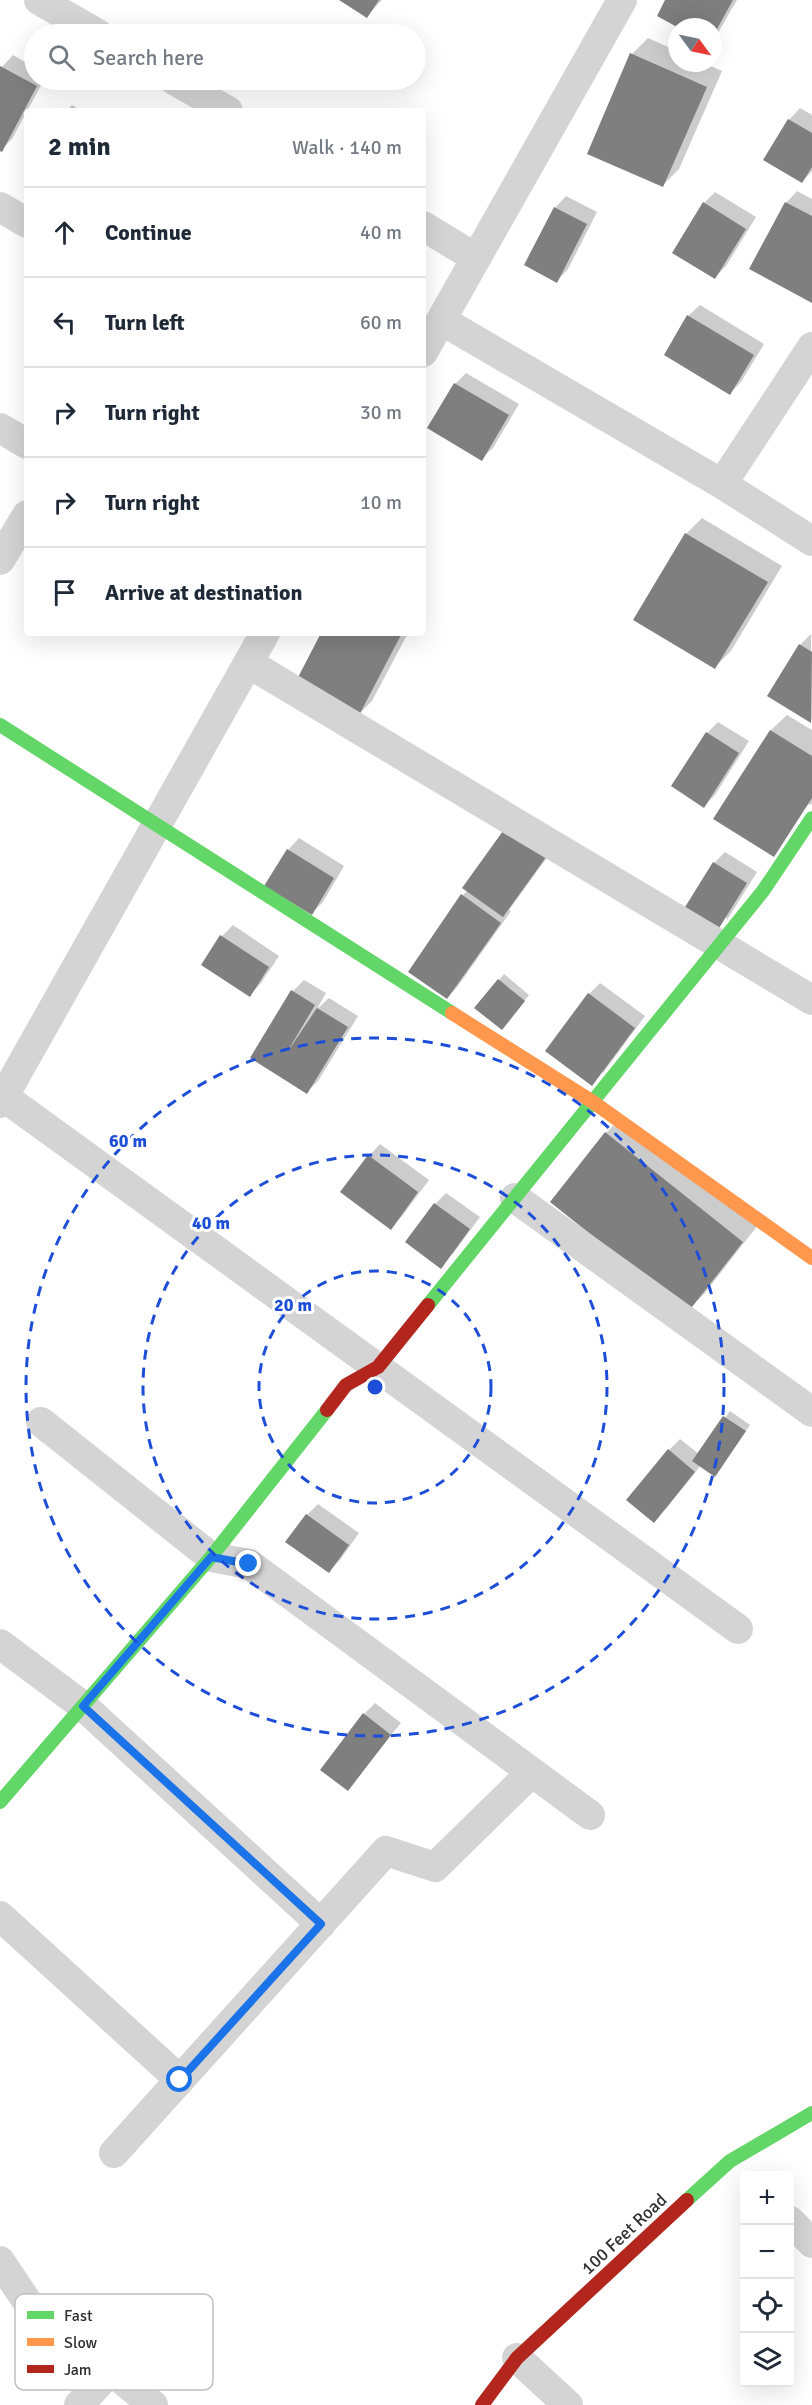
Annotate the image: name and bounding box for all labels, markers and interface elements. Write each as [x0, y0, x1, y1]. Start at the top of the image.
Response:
north arrow [668, 18, 722, 72]
search box [24, 24, 426, 90]
icon: search [45, 41, 78, 74]
text: Search here [93, 44, 204, 71]
text: 2 min [48, 131, 111, 163]
text: Walk · 140 m [292, 135, 402, 160]
icon: ahead [48, 216, 81, 249]
text: Continue [105, 219, 192, 246]
text: 40 m [360, 220, 402, 245]
icon: left [48, 306, 81, 339]
text: Turn left [105, 309, 185, 336]
text: 60 m [360, 310, 402, 335]
icon: right [48, 396, 81, 429]
text: Turn right [105, 399, 200, 426]
text: 30 m [360, 400, 402, 425]
icon: right [48, 486, 81, 519]
text: Turn right [105, 489, 200, 516]
text: 10 m [360, 490, 402, 515]
icon: arrive [48, 576, 81, 609]
text: Arrive at destination [105, 579, 302, 606]
text: 60 m [109, 1130, 147, 1152]
text: 40 m [192, 1212, 230, 1234]
text: 20 m [274, 1294, 312, 1316]
centre of rings [365, 1377, 385, 1397]
route end [235, 1550, 261, 1576]
route start [166, 2066, 192, 2092]
map controls [740, 2171, 794, 2387]
button: + [740, 2171, 794, 2225]
street label: 100 Feet Road [577, 2189, 671, 2279]
button: − [740, 2225, 794, 2279]
button: locate [740, 2279, 794, 2333]
legend [15, 2294, 213, 2390]
text: Fast [64, 2306, 93, 2326]
text: Slow [64, 2333, 98, 2353]
button: layers [740, 2333, 794, 2387]
text: Jam [64, 2360, 92, 2380]

